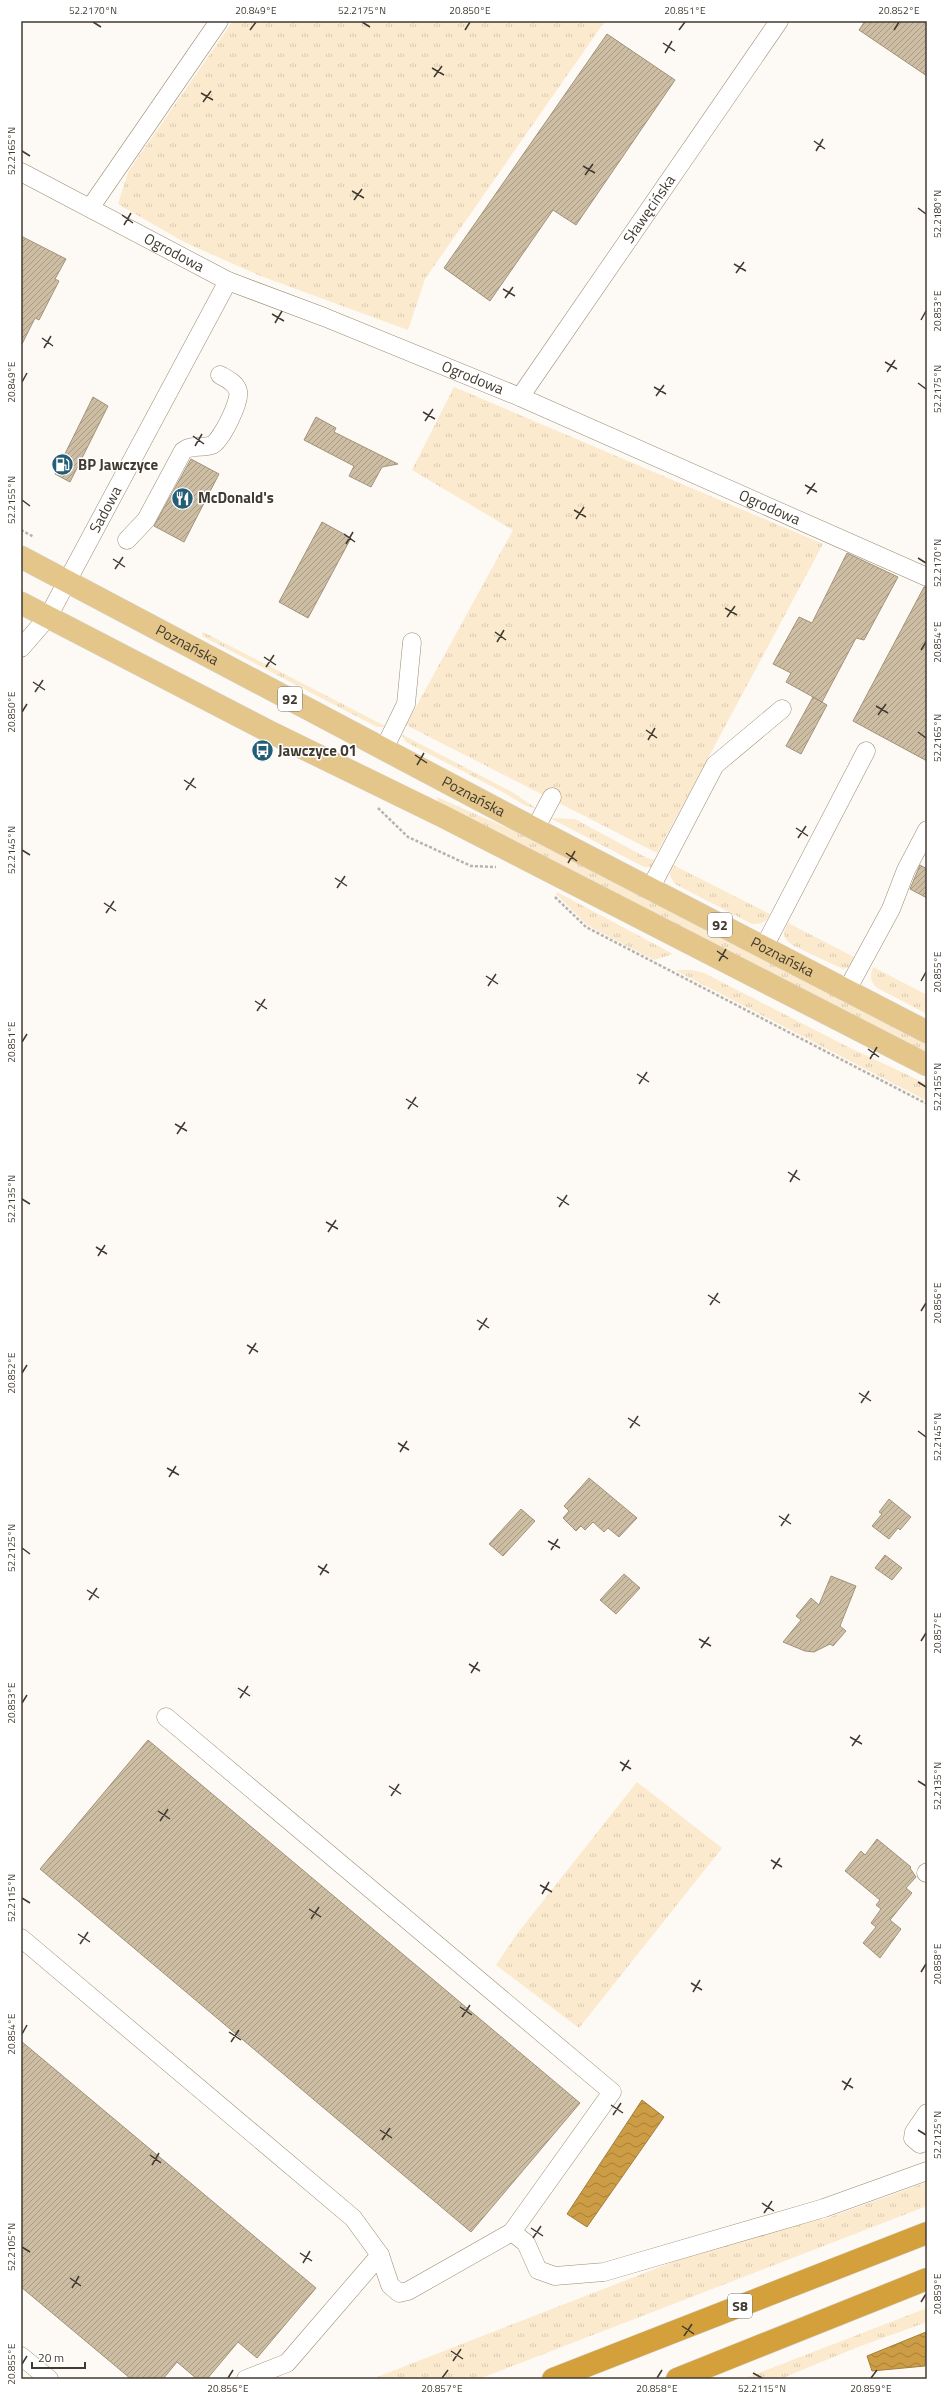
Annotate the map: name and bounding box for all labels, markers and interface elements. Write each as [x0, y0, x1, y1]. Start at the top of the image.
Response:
text: 52.2170°N [69, 3, 117, 18]
text: 20.849°E [235, 3, 277, 18]
text: 52.2175°N [338, 3, 386, 18]
text: 20.850°E [449, 3, 491, 18]
text: 20.851°E [664, 3, 706, 18]
text: 20.852°E [878, 3, 920, 18]
text: 52.2165°N [4, 127, 19, 175]
street label: Sławęcińska [617, 170, 681, 248]
text: 52.2180°N [930, 190, 945, 238]
street label: Ogrodowa [140, 227, 209, 278]
text: 20.853°E [930, 290, 945, 332]
street label: Ogrodowa [438, 354, 508, 400]
text: 20.849°E [4, 361, 19, 403]
text: 52.2175°N [930, 365, 945, 413]
fuel station icon: BP Jawczyce [50, 452, 76, 478]
place label: BP Jawczyce [78, 453, 158, 476]
text: 52.2155°N [4, 476, 19, 524]
street label: Sadowa [83, 481, 127, 537]
street label: Ogrodowa [735, 483, 805, 531]
restaurant icon: McDonald's [170, 485, 196, 511]
place label: McDonald's [198, 486, 274, 509]
text: 52.2170°N [930, 539, 945, 587]
street label: Poznańska [152, 618, 224, 671]
text: 20.854°E [930, 621, 945, 663]
road number: 92 [278, 687, 302, 711]
text: 20.850°E [4, 691, 19, 733]
text: 52.2165°N [930, 714, 945, 762]
bus stop icon: Jawczyce 01 [249, 738, 275, 764]
place label: Jawczyce 01 [278, 739, 357, 762]
street label: Poznańska [438, 770, 510, 823]
text: 52.2145°N [4, 826, 19, 874]
road number: 92 [708, 913, 732, 937]
street label: Poznańska [747, 931, 819, 983]
text: 20.855°E [930, 951, 945, 993]
text: 20.851°E [4, 1021, 19, 1063]
text: 52.2155°N [930, 1063, 945, 1111]
text: 52.2135°N [4, 1175, 19, 1223]
text: 20.856°E [930, 1282, 945, 1324]
text: 20.852°E [4, 1352, 19, 1394]
text: 52.2145°N [930, 1413, 945, 1461]
text: 52.2125°N [4, 1524, 19, 1572]
text: 20.857°E [930, 1612, 945, 1654]
text: 20.853°E [4, 1682, 19, 1724]
text: 52.2135°N [930, 1762, 945, 1810]
text: 52.2115°N [4, 1874, 19, 1922]
text: 20.858°E [930, 1943, 945, 1985]
text: 20.854°E [4, 2013, 19, 2055]
text: 52.2125°N [930, 2111, 945, 2159]
text: 52.2105°N [4, 2223, 19, 2271]
text: 20.859°E [930, 2273, 945, 2315]
road number: S8 [728, 2294, 752, 2318]
text: 20.855°E [4, 2343, 19, 2385]
scale bar [32, 2344, 85, 2370]
text: 20 m [38, 2348, 64, 2367]
text: 20.856°E [207, 2381, 249, 2396]
text: 20.857°E [421, 2381, 463, 2396]
text: 20.858°E [636, 2381, 678, 2396]
text: 52.2115°N [738, 2381, 786, 2396]
text: 20.859°E [850, 2381, 892, 2396]

